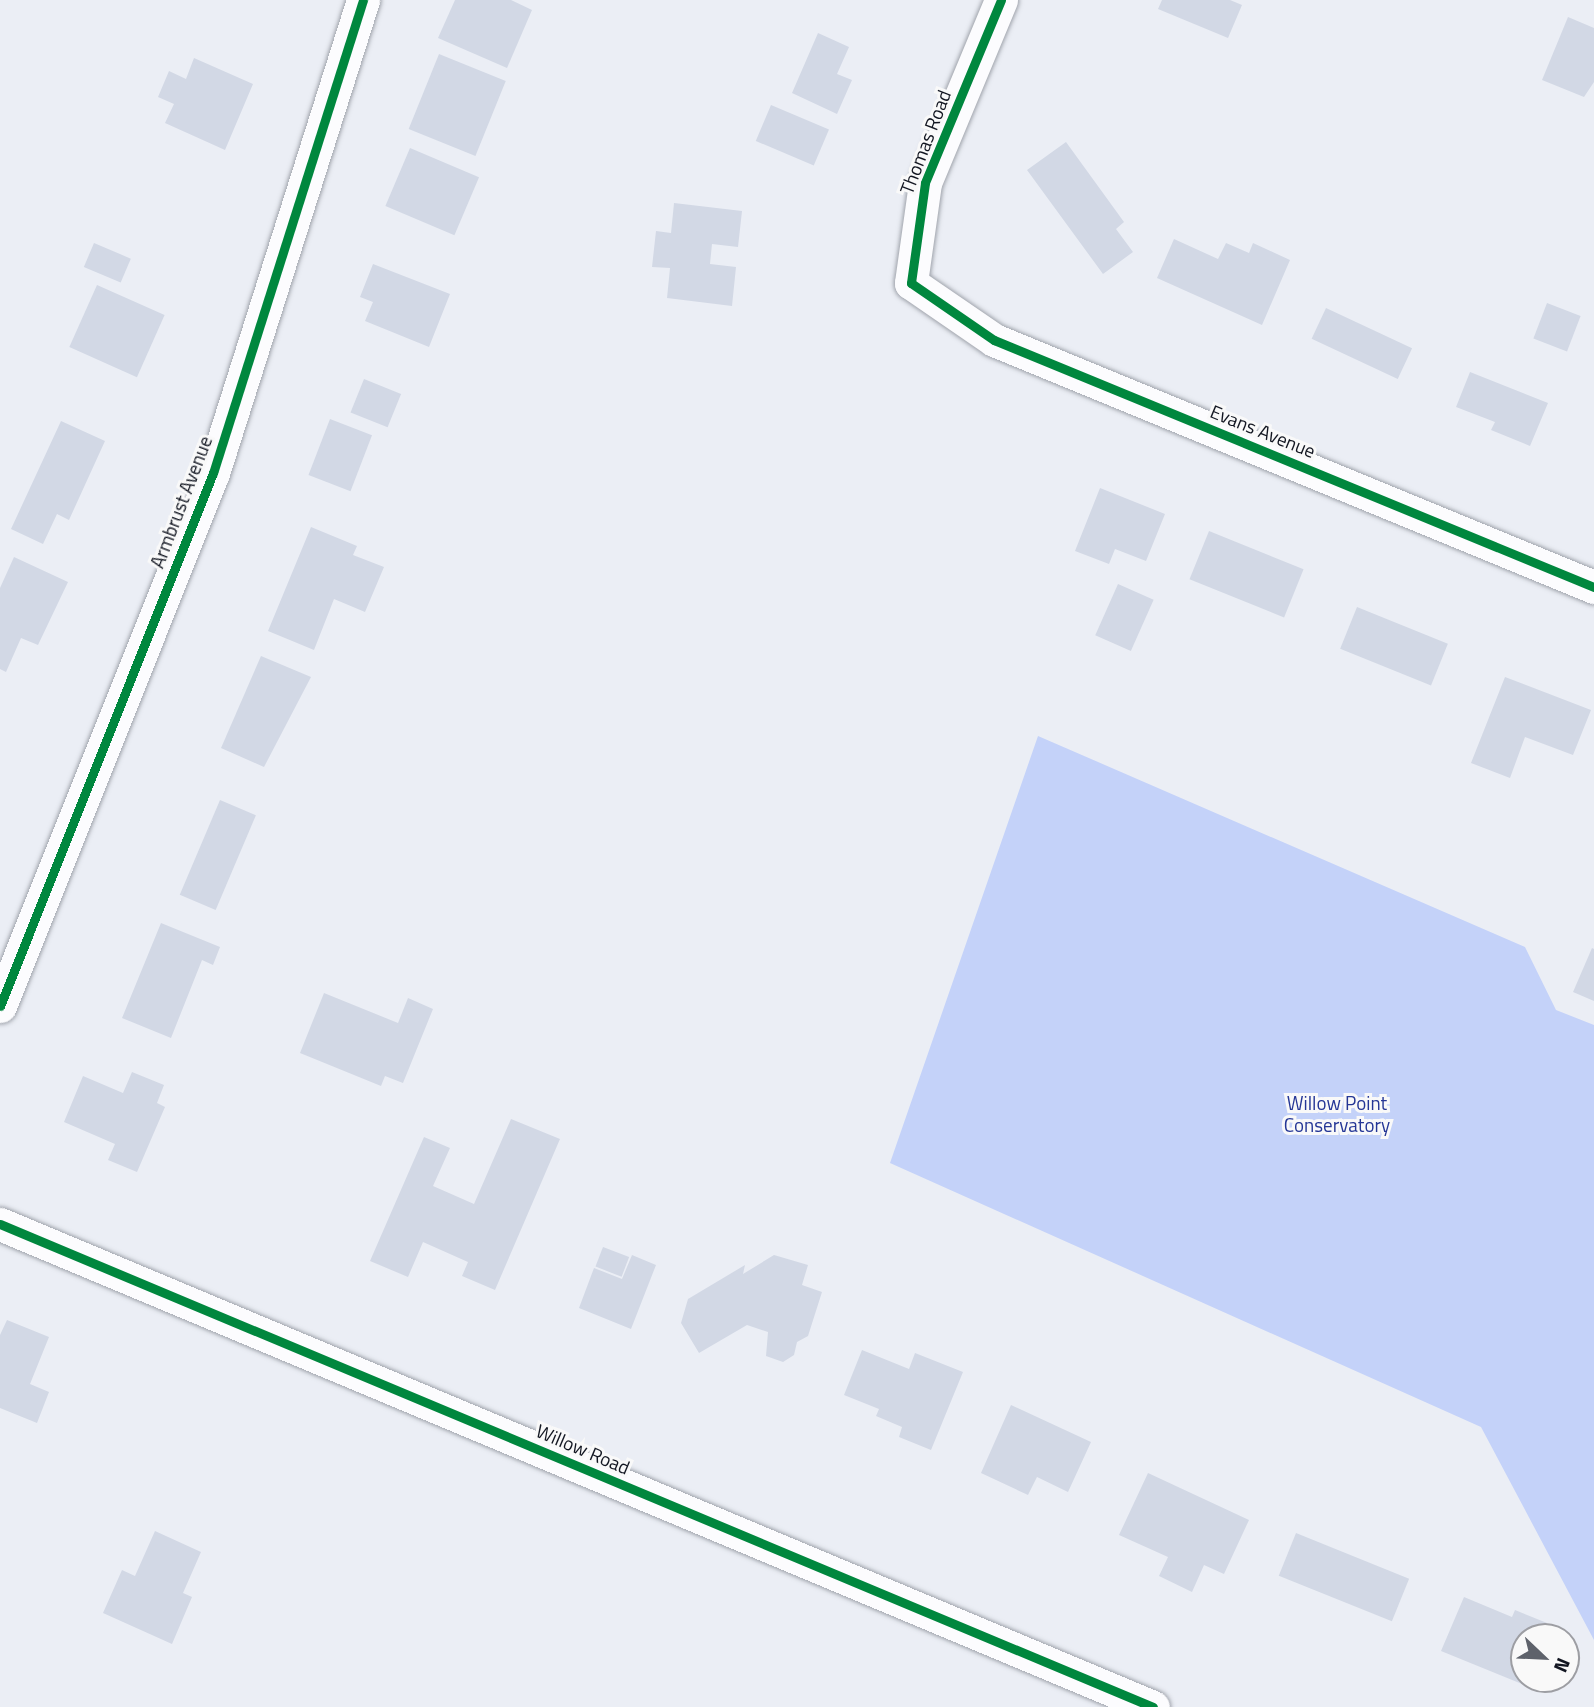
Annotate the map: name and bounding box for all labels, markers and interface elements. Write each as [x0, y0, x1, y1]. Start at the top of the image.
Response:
street label: Thomas Road [895, 87, 955, 197]
street label: Evans Avenue [1207, 400, 1319, 462]
street label: Armbrust Avenue [145, 433, 217, 571]
park label: Willow Point Conservatory [1284, 1092, 1390, 1136]
street label: Willow Road [533, 1419, 633, 1479]
north arrow [1510, 1623, 1580, 1693]
text: N [1547, 1654, 1579, 1677]

